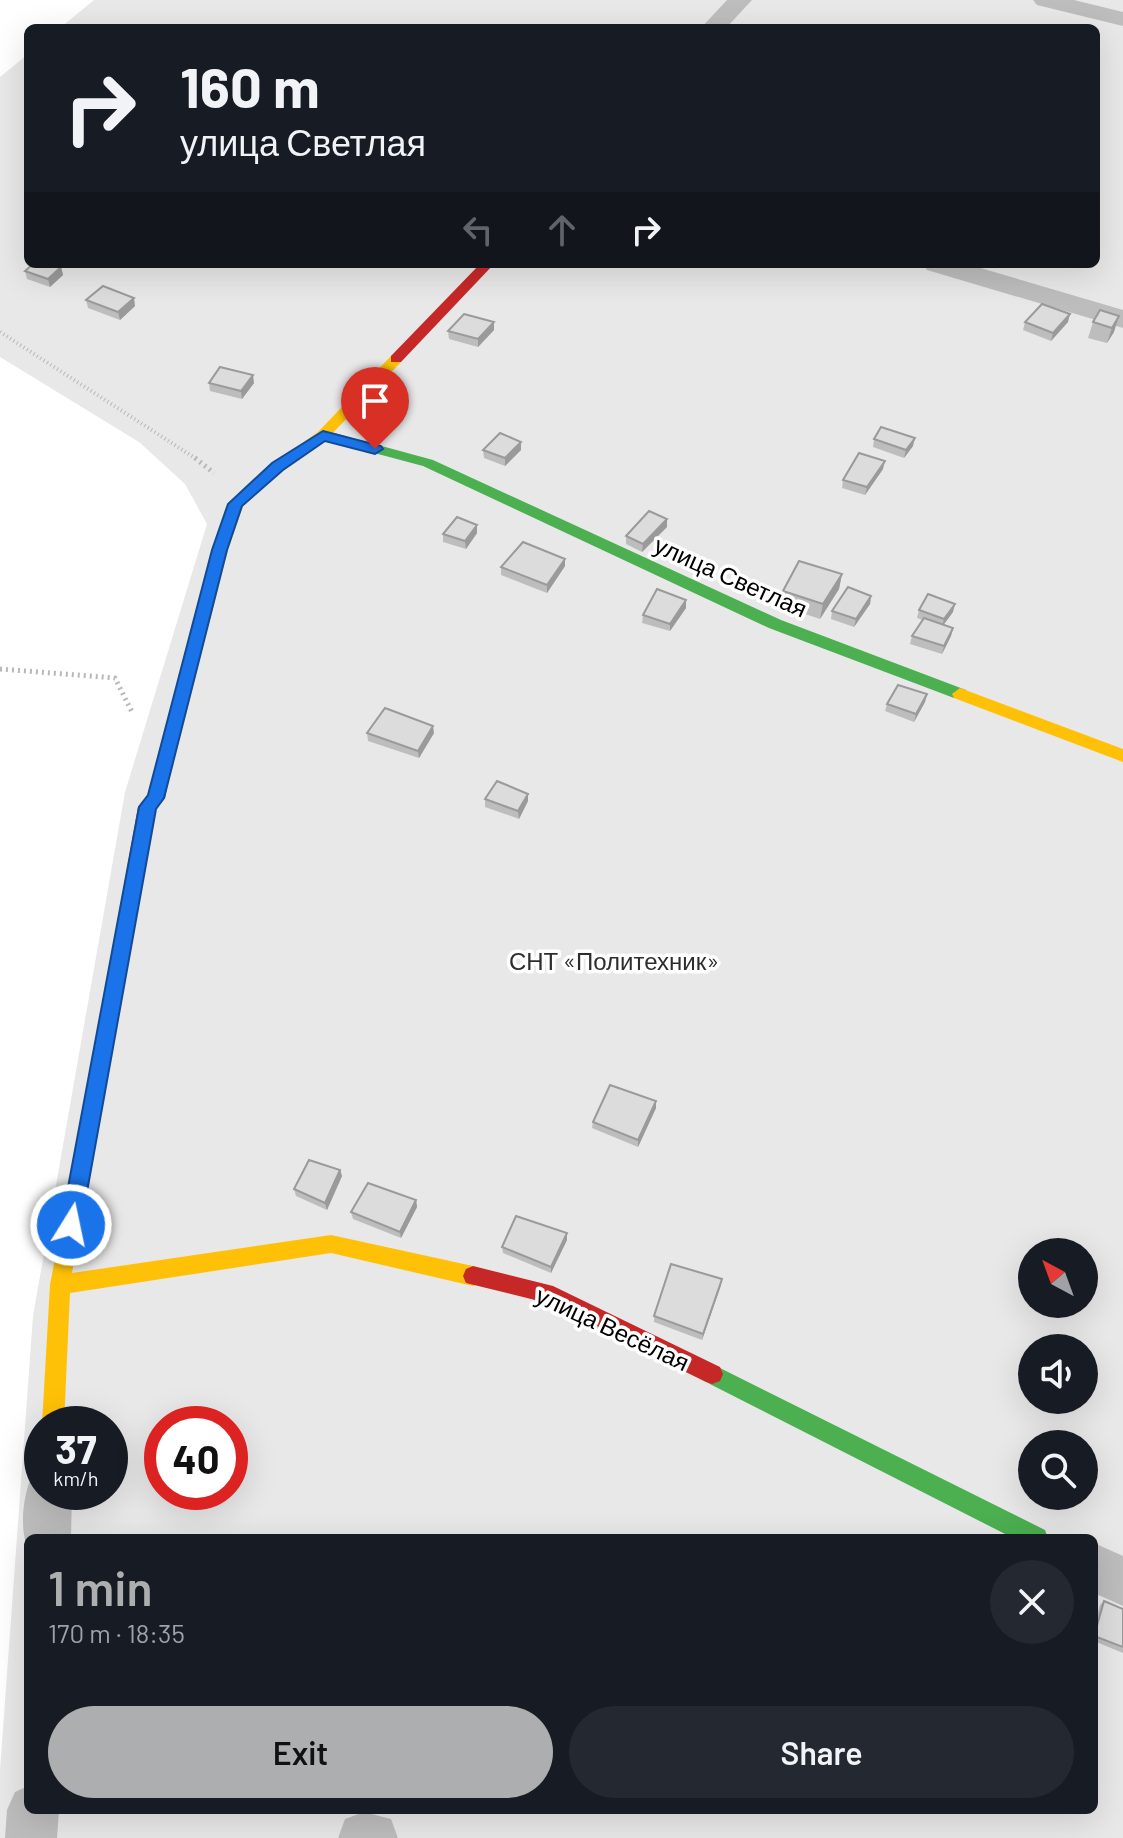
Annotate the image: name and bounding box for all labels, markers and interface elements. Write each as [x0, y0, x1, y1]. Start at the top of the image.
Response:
text: 160 m [180, 52, 320, 119]
icon: right [48, 56, 152, 160]
text: улица Светлая [180, 120, 426, 163]
icon: left [456, 208, 500, 252]
icon: ahead [540, 208, 584, 252]
icon: right [624, 208, 668, 252]
pin [341, 367, 409, 449]
icon: arrive [353, 379, 397, 423]
street label: улица Светлая [650, 529, 812, 623]
park label: СНТ «Политехник» [509, 946, 719, 975]
position arrow [29, 1183, 113, 1267]
north arrow [1018, 1238, 1098, 1318]
map controls [1018, 1238, 1098, 1510]
street label: улица Весёлая [532, 1280, 694, 1376]
button: sound [1018, 1334, 1098, 1414]
speed limit sign: 40 [144, 1406, 248, 1510]
text: 37 [55, 1424, 97, 1472]
button: search [1018, 1430, 1098, 1510]
text: km/h [53, 1466, 99, 1490]
text: 1 min [48, 1558, 153, 1616]
button: close [990, 1560, 1074, 1644]
text: 170 m · 18:35 [48, 1617, 185, 1648]
button: Exit [48, 1706, 553, 1798]
button: Share [569, 1706, 1074, 1798]

